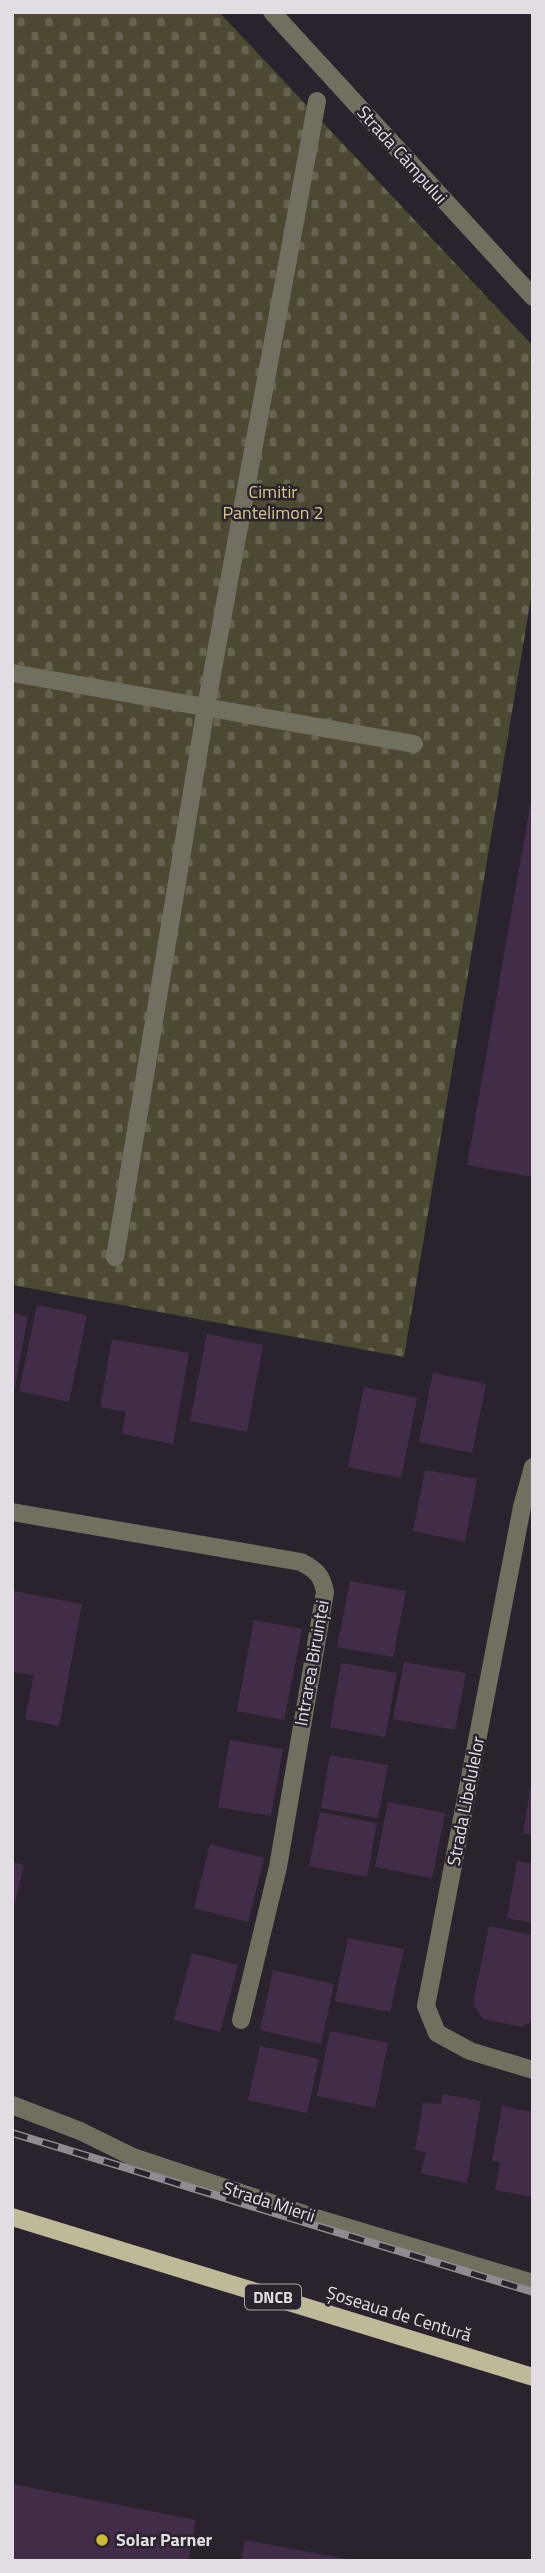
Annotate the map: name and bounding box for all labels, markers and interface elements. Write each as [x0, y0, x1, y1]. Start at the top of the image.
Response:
street label: Strada Câmpului [351, 99, 454, 210]
park label: Cimitir Pantelimon 2 [223, 478, 323, 526]
street label: Intrarea Biruinței [287, 1598, 336, 1728]
street label: Strada Libelulelor [440, 1734, 491, 1868]
street label: Strada Mierii [219, 2174, 319, 2229]
street label: Șoseaua de Centură [323, 2279, 475, 2348]
road number: DNCB [245, 2284, 301, 2310]
place label: Solar Parner [116, 2526, 213, 2553]
marker: Solar Parner [94, 2532, 110, 2548]

